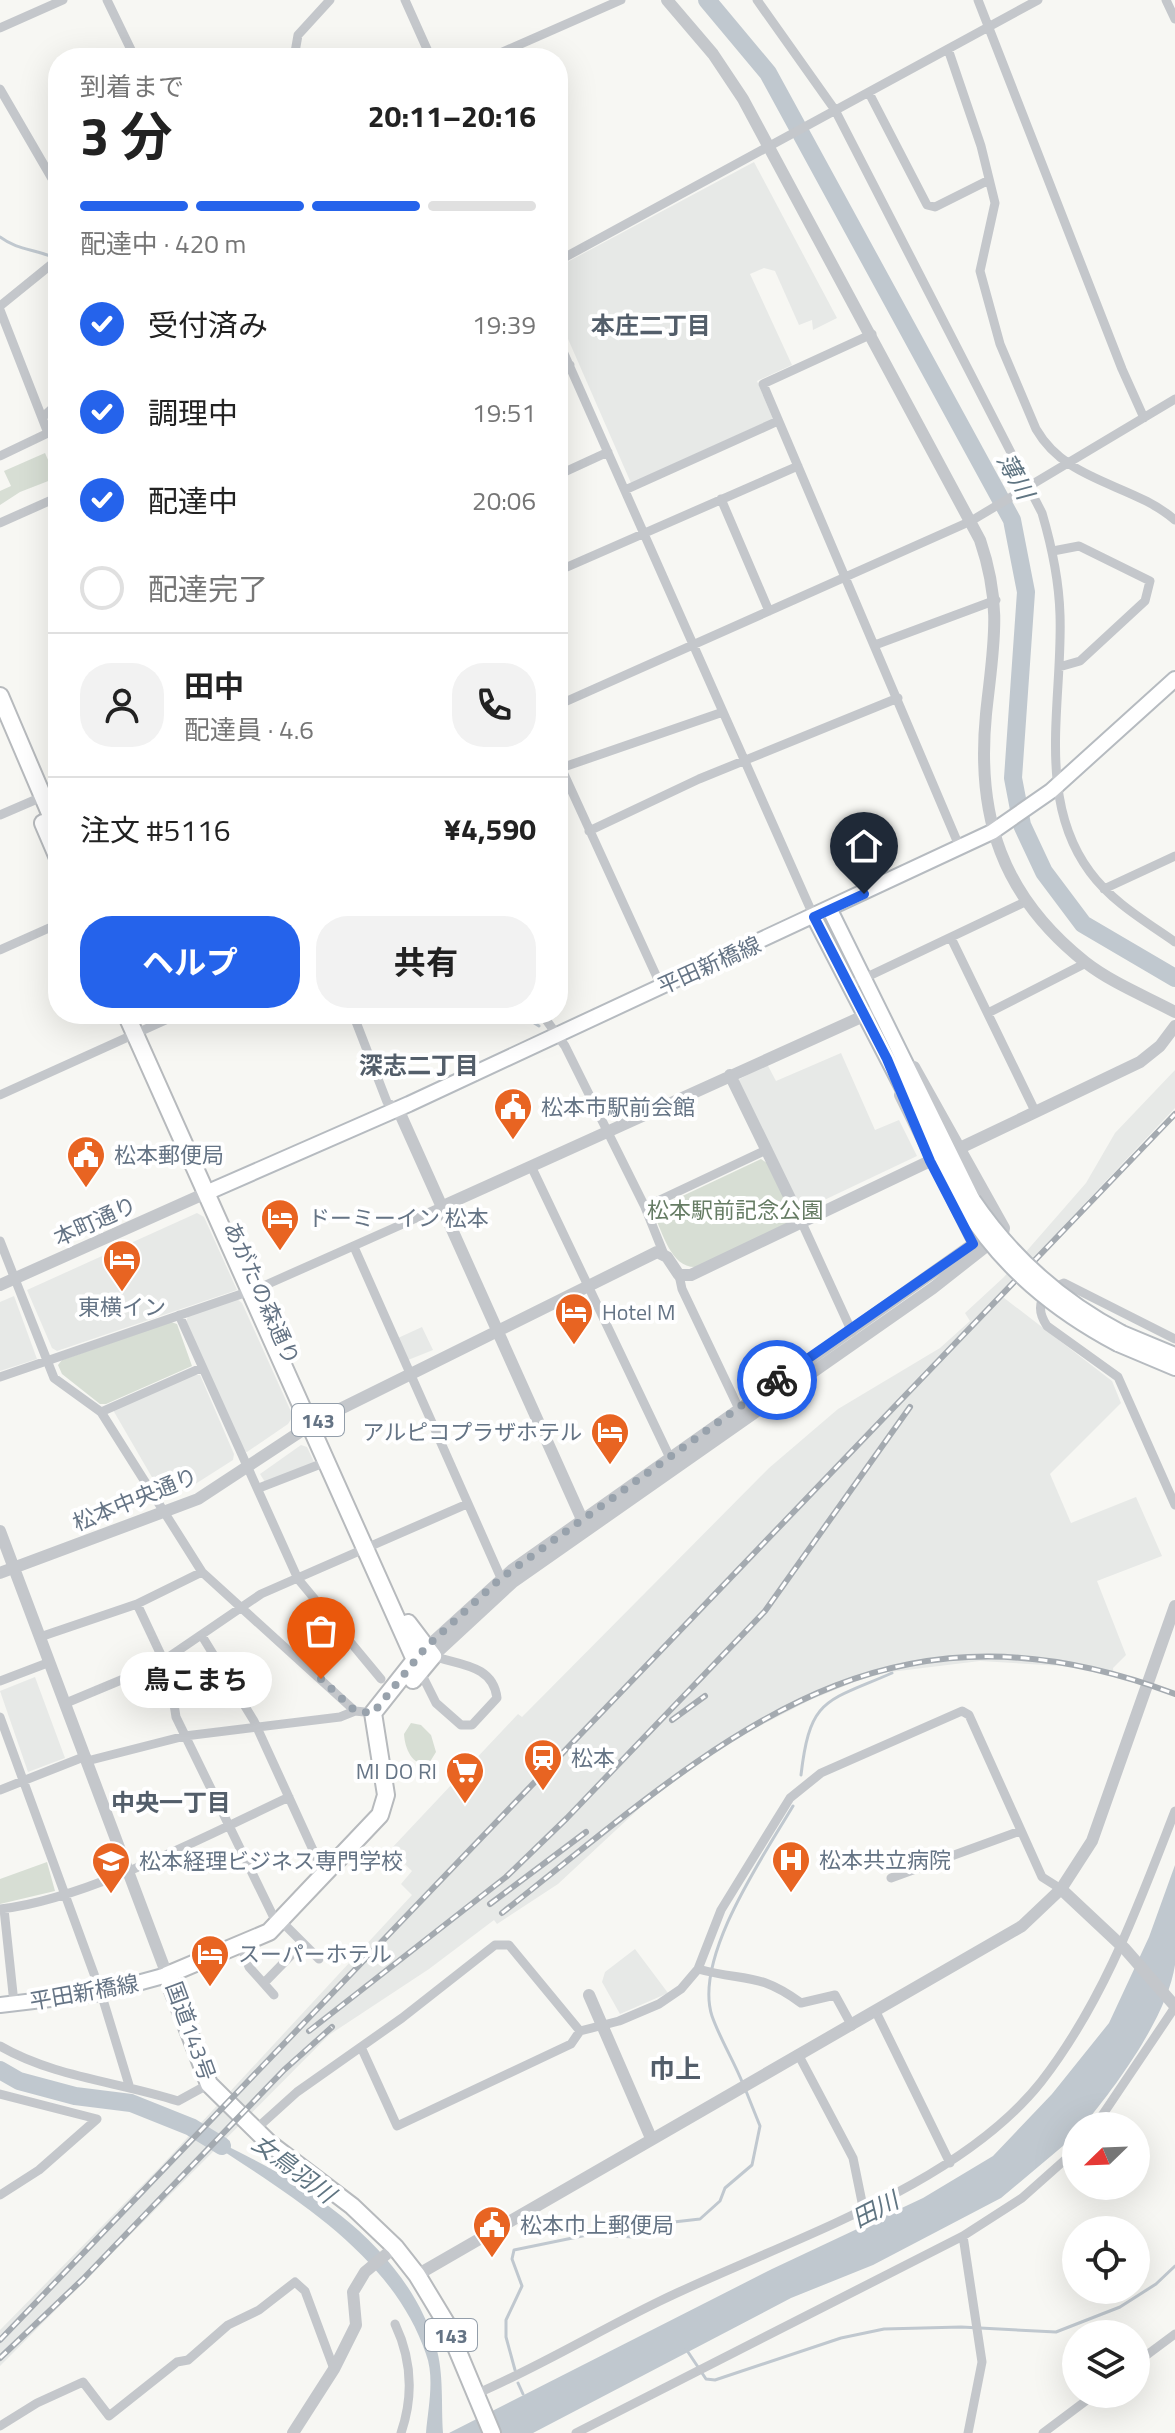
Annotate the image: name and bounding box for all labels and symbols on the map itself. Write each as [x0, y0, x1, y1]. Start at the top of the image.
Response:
district label: 本庄二丁目 [591, 307, 711, 343]
water label: 薄川 [989, 446, 1045, 508]
pin [830, 812, 898, 894]
street label: 平田新橋線 [652, 927, 766, 1003]
district label: 深志二丁目 [359, 1047, 479, 1083]
public building icon: 松本市駅前会館 [492, 1086, 534, 1141]
place label: 松本市駅前会館 [541, 1090, 695, 1124]
public building icon: 松本郵便局 [65, 1134, 107, 1189]
place label: 松本郵便局 [114, 1138, 224, 1172]
street label: 本町通り [48, 1188, 142, 1254]
park label: 松本駅前記念公園 [647, 1193, 823, 1227]
hotel icon: ドーミーイン 松本 [259, 1197, 301, 1252]
place label: ドーミーイン 松本 [308, 1201, 489, 1235]
street label: あがたの森通り [215, 1216, 309, 1370]
hotel icon: 東横イン [101, 1238, 143, 1293]
place label: 東横イン [78, 1290, 166, 1324]
hotel icon: Hotel M [553, 1291, 595, 1346]
place label: Hotel M [602, 1295, 676, 1329]
courier [737, 1340, 817, 1420]
road number: 143 [292, 1404, 344, 1436]
hotel icon: アルピコプラザホテル [589, 1411, 631, 1466]
place label: アルピコプラザホテル [362, 1415, 582, 1449]
street label: 松本中央通り [67, 1459, 203, 1539]
pin [287, 1597, 355, 1679]
callout: 鳥こまち [121, 1651, 273, 1707]
station icon: 松本 [522, 1737, 564, 1792]
place label: 松本 [571, 1741, 615, 1775]
supermarket icon: MI DO RI [444, 1750, 486, 1805]
place label: MI DO RI [356, 1754, 437, 1788]
district label: 中央一丁目 [111, 1784, 231, 1820]
hospital icon: 松本共立病院 [770, 1839, 812, 1894]
school or university icon: 松本経理ビジネス専門学校 [90, 1840, 132, 1895]
place label: 松本共立病院 [819, 1843, 951, 1877]
place label: 松本経理ビジネス専門学校 [139, 1844, 403, 1878]
hotel icon: スーパーホテル [189, 1933, 231, 1988]
place label: スーパーホテル [238, 1937, 392, 1971]
street label: 平田新橋線 [27, 1966, 141, 2018]
street label: 国道143号 [157, 1977, 225, 2085]
district label: 巾上 [649, 2049, 701, 2088]
north arrow [1062, 2112, 1150, 2200]
water label: 女鳥羽川 [245, 2125, 346, 2213]
water label: 田川 [845, 2181, 907, 2236]
public building icon: 松本巾上郵便局 [471, 2204, 513, 2259]
place label: 松本巾上郵便局 [520, 2208, 674, 2242]
road number: 143 [425, 2319, 477, 2351]

